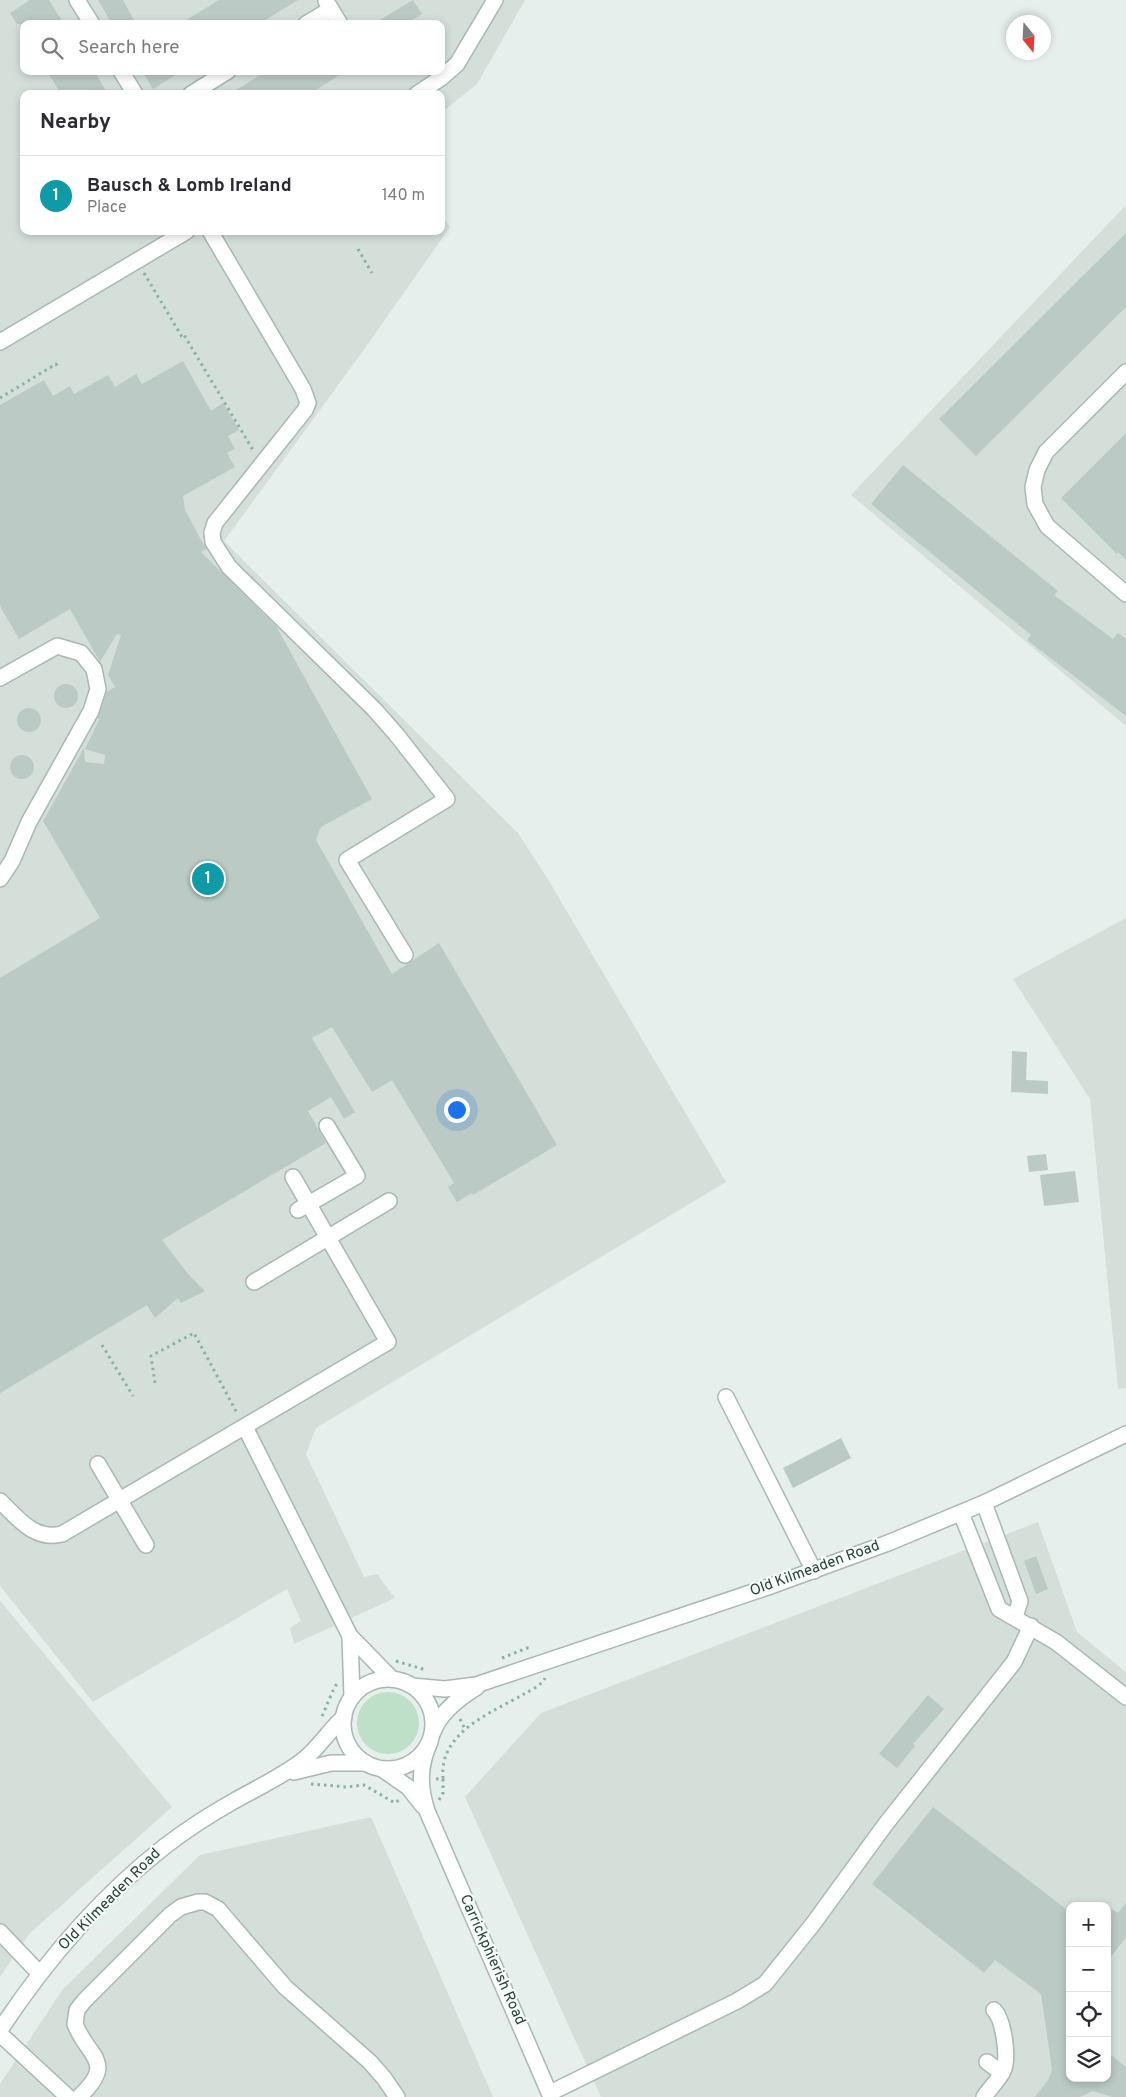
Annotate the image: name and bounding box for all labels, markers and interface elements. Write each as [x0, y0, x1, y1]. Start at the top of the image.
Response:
north arrow [1006, 15, 1051, 60]
search box [20, 20, 445, 75]
icon: search [38, 34, 66, 62]
text: Search here [78, 36, 180, 60]
text: Nearby [40, 109, 111, 136]
text: Bausch & Lomb Ireland [87, 174, 292, 198]
text: 1 [53, 186, 59, 206]
text: 140 m [382, 186, 425, 206]
text: Place [87, 198, 127, 218]
pin: 1 [192, 860, 224, 898]
your location [444, 1097, 470, 1123]
street label: Old Kilmeaden Road [747, 1537, 883, 1601]
street label: Old Kilmeaden Road [55, 1845, 165, 1955]
street label: Carrickphierish Road [455, 1892, 529, 2028]
map controls [1066, 1902, 1111, 2082]
button: + [1066, 1902, 1111, 1947]
button: − [1066, 1947, 1111, 1992]
button: locate [1066, 1992, 1111, 2037]
button: layers [1066, 2037, 1111, 2082]

